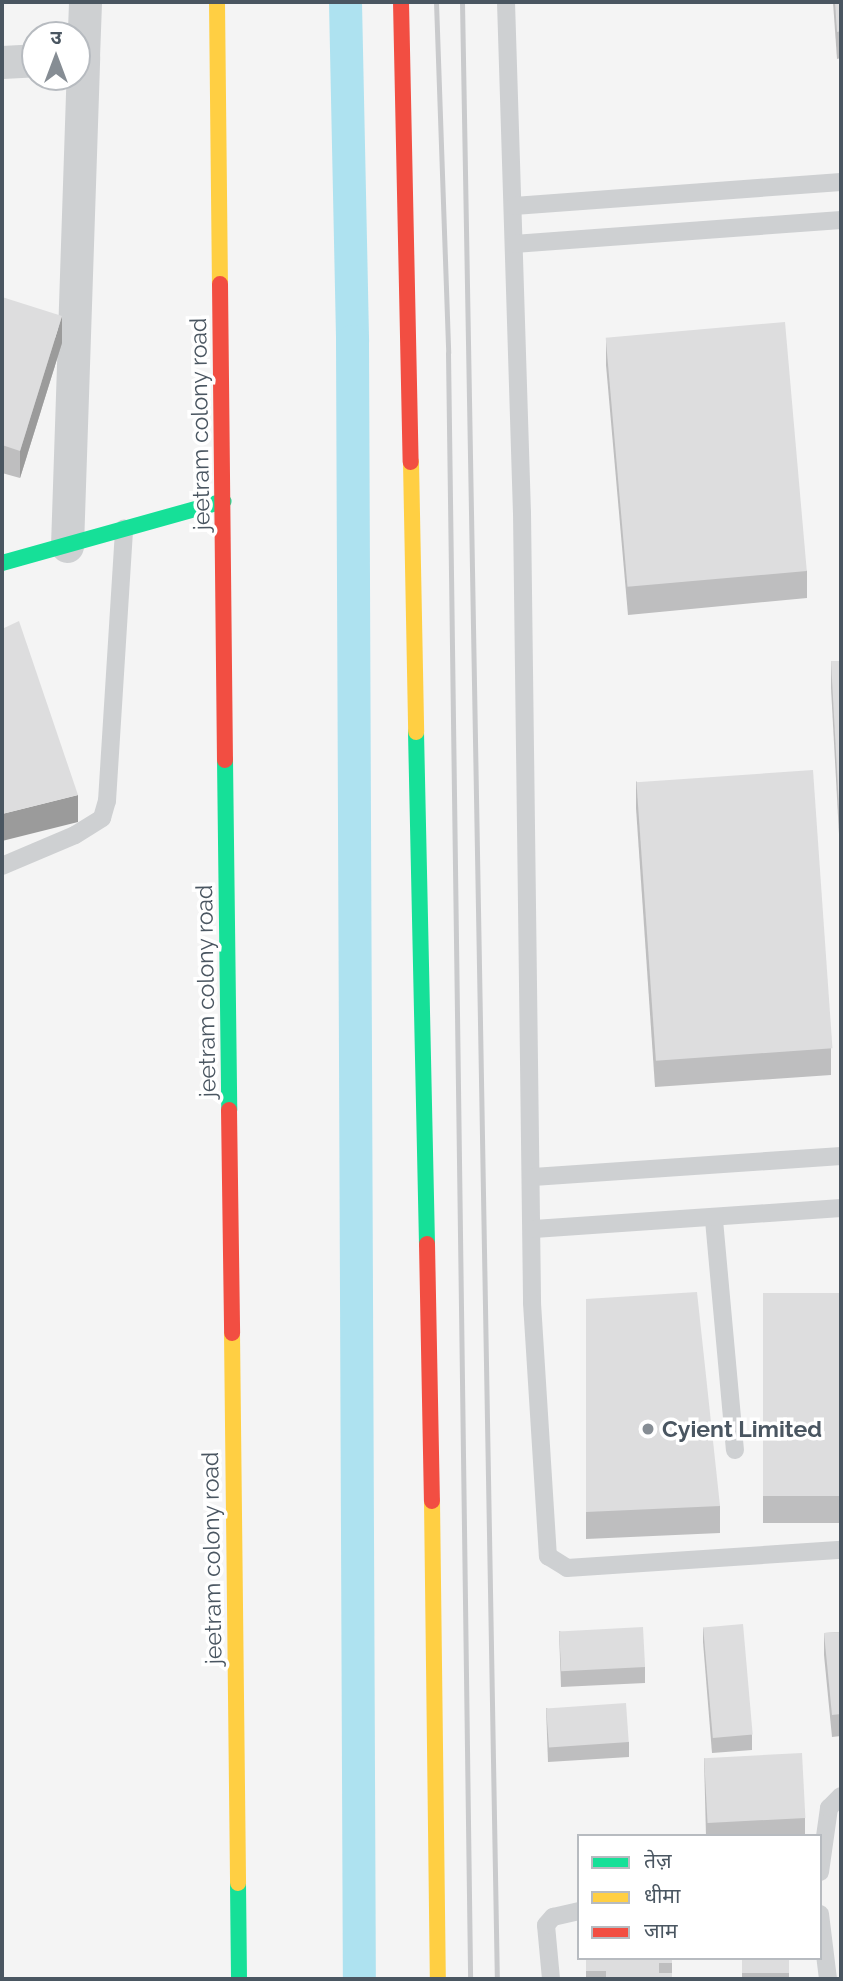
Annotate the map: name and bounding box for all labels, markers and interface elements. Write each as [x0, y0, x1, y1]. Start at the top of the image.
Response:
north arrow [21, 21, 91, 91]
text: उ [50, 26, 62, 48]
street label: jeetram colony road [184, 317, 216, 531]
street label: jeetram colony road [190, 884, 222, 1098]
place label: Cyient Limited [662, 1415, 822, 1443]
marker: Cyient Limited [640, 1421, 656, 1437]
street label: jeetram colony road [196, 1451, 228, 1665]
legend [577, 1834, 822, 1960]
text: तेज़ [644, 1848, 672, 1873]
text: धीमा [644, 1883, 680, 1908]
text: जाम [644, 1918, 678, 1943]

